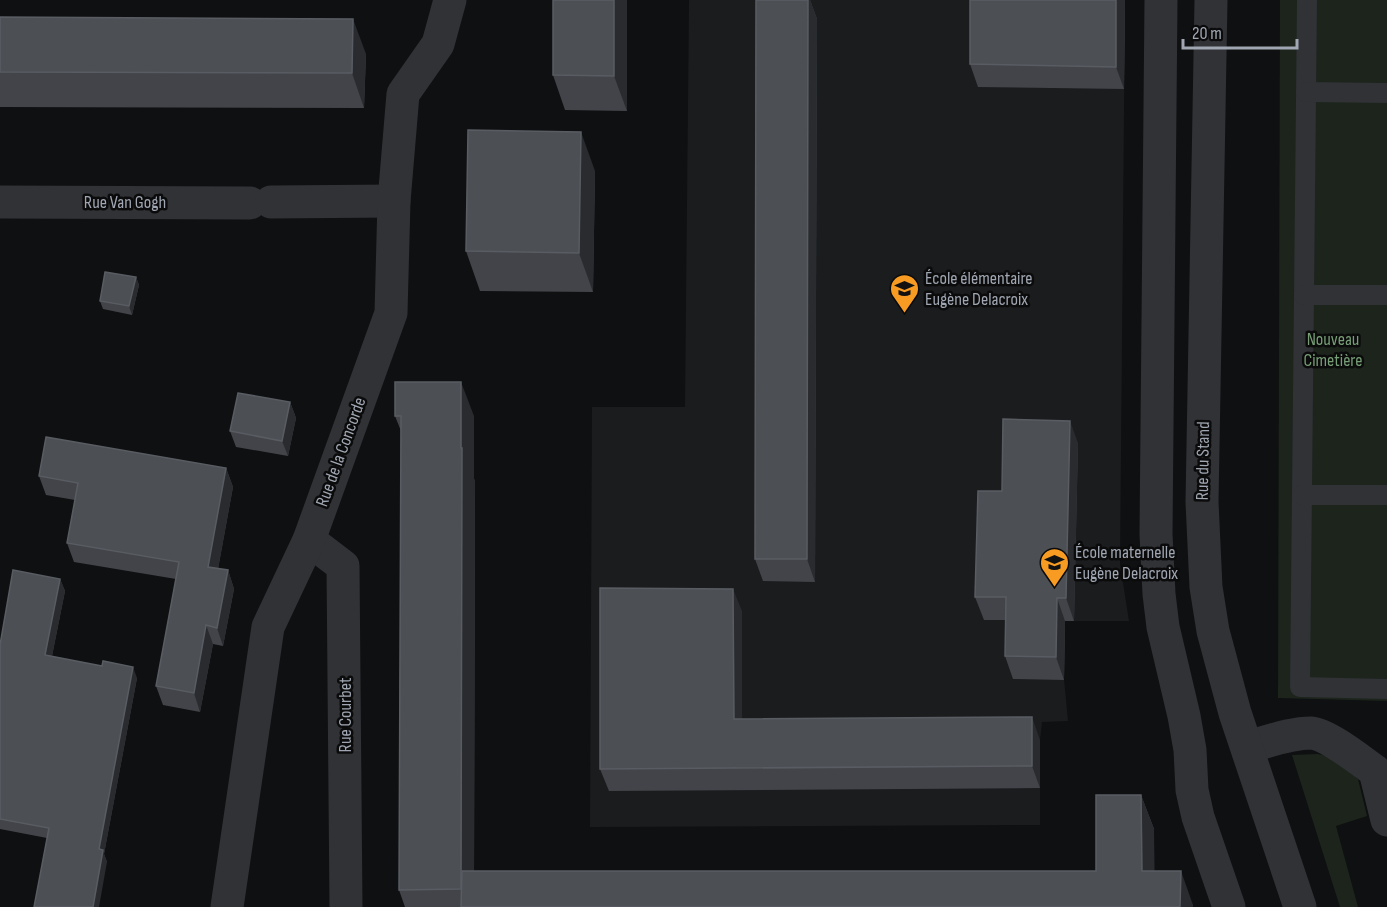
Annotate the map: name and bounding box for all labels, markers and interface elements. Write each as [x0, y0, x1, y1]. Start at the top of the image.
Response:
scale bar [1183, 12, 1297, 50]
text: 20 m [1192, 23, 1222, 44]
street label: Rue Van Gogh [84, 192, 166, 213]
place label: École élémentaire Eugène Delacroix [925, 268, 1033, 310]
school or university icon: École élémentaire Eugène Delacroix [888, 272, 920, 314]
park label: Nouveau Cimetière [1303, 329, 1363, 371]
street label: Rue de la Concorde [312, 395, 370, 509]
street label: Rue du Stand [1192, 421, 1214, 501]
place label: École maternelle Eugène Delacroix [1075, 542, 1178, 584]
school or university icon: École maternelle Eugène Delacroix [1038, 546, 1070, 588]
street label: Rue Courbet [335, 677, 356, 752]

